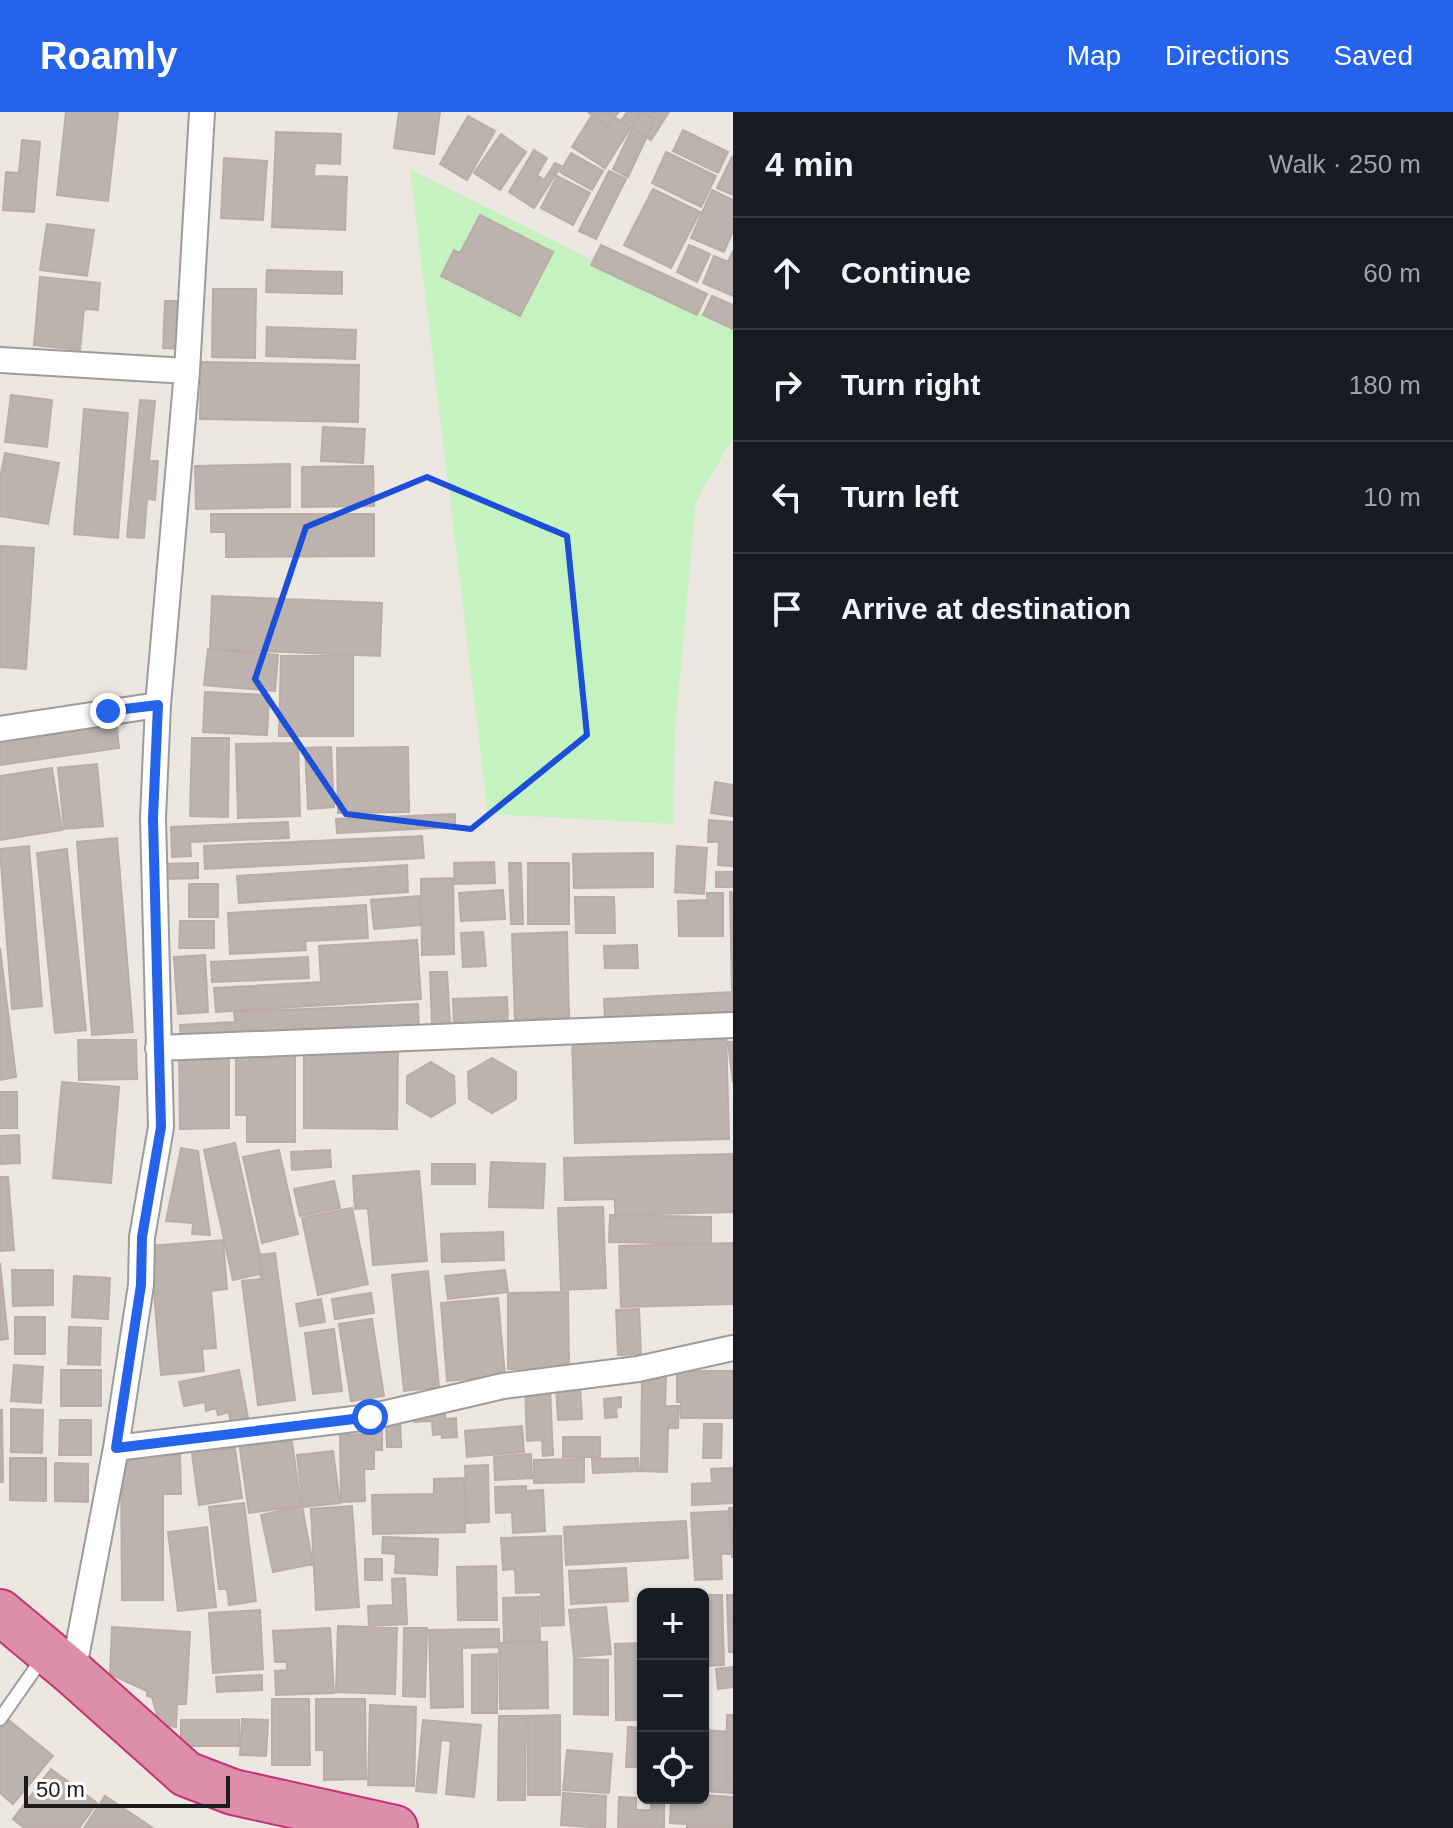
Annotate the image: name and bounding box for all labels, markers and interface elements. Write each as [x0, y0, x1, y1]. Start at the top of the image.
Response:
text: Roamly [40, 35, 177, 77]
text: Map [1067, 40, 1121, 71]
text: Directions [1165, 40, 1290, 71]
text: Saved [1334, 40, 1413, 71]
text: 4 min [765, 145, 854, 183]
text: Walk · 250 m [1269, 149, 1421, 179]
icon: ahead [765, 251, 809, 295]
text: Continue [841, 256, 971, 289]
text: 60 m [1363, 258, 1421, 288]
icon: right [765, 363, 809, 407]
text: Turn right [841, 368, 980, 401]
text: 180 m [1349, 370, 1421, 400]
icon: left [765, 475, 809, 519]
text: Turn left [841, 480, 959, 513]
text: 10 m [1363, 482, 1421, 512]
icon: arrive [765, 587, 809, 631]
text: Arrive at destination [841, 592, 1131, 625]
route end [90, 693, 126, 729]
route start [352, 1399, 388, 1435]
map controls [637, 1588, 709, 1804]
button: + [637, 1588, 709, 1660]
button: − [637, 1660, 709, 1732]
button: locate [637, 1732, 709, 1804]
scale bar [24, 1772, 230, 1808]
text: 50 m [36, 1777, 85, 1802]

